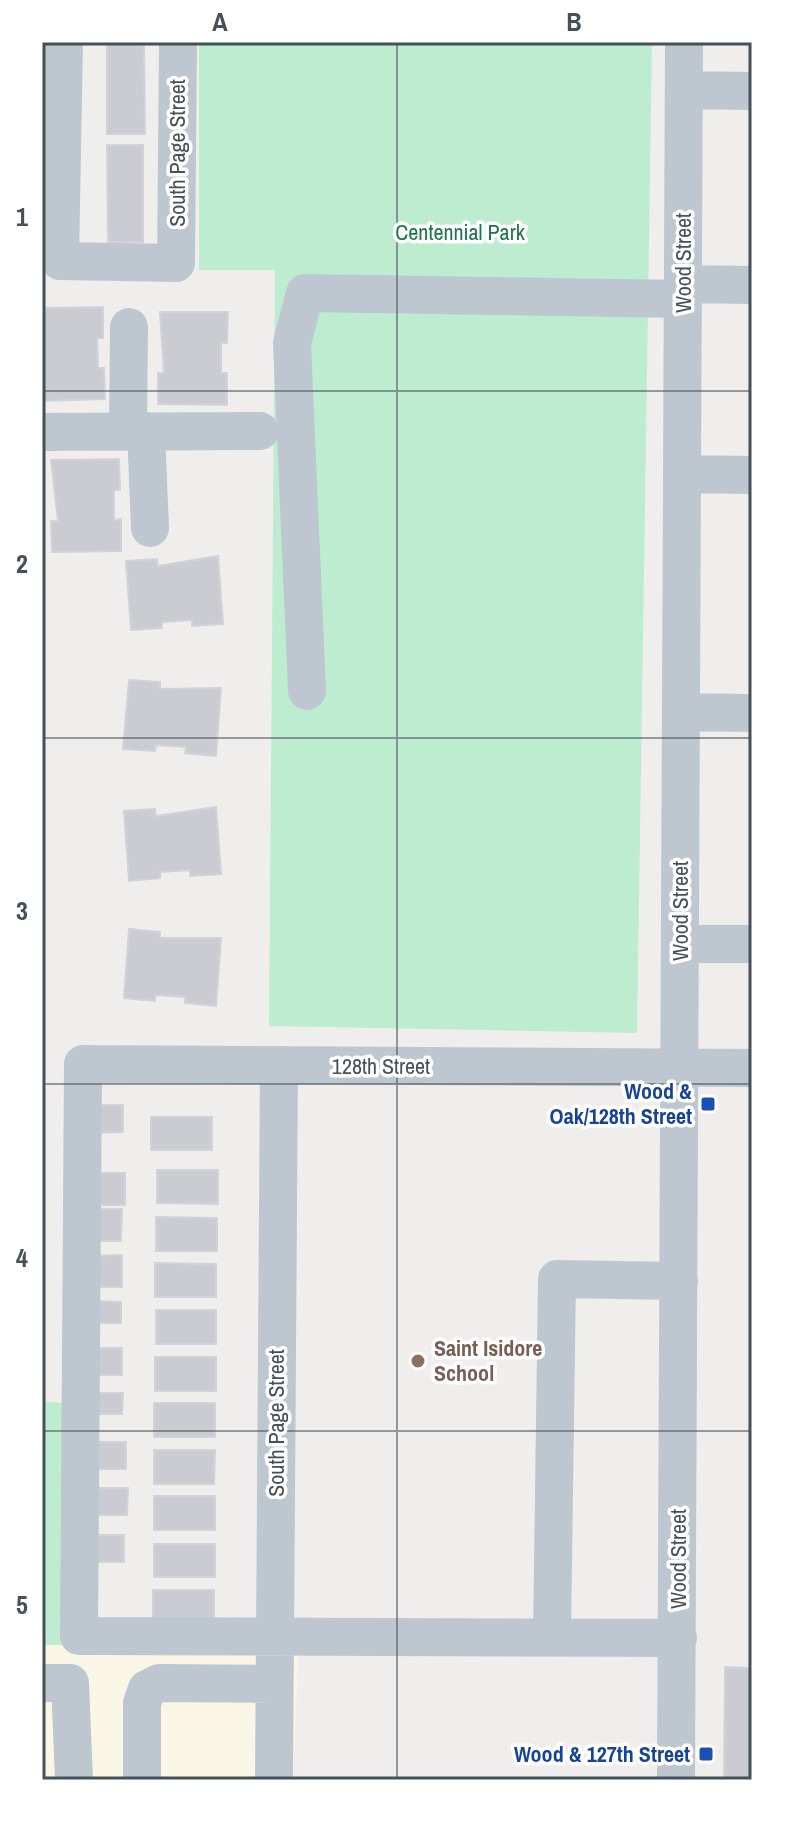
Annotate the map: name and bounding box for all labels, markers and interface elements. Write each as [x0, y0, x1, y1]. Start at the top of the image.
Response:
text: A [212, 4, 228, 39]
text: B [566, 4, 582, 39]
street label: South Page Street [162, 79, 192, 227]
text: 1 [16, 199, 28, 234]
street label: Wood Street [668, 213, 698, 313]
park label: Centennial Park [395, 217, 526, 247]
text: 2 [16, 546, 28, 581]
street label: Wood Street [665, 861, 695, 961]
text: 3 [16, 893, 28, 928]
street label: 128th Street [332, 1051, 430, 1081]
place label: Wood & Oak/128th Street [550, 1076, 692, 1131]
marker: Wood & Oak/128th Street [699, 1095, 717, 1113]
text: 4 [16, 1240, 28, 1275]
place label: Saint Isidore School [434, 1333, 542, 1388]
street label: South Page Street [261, 1349, 291, 1497]
marker: Saint Isidore School [409, 1352, 427, 1370]
street label: Wood Street [663, 1509, 693, 1609]
text: 5 [16, 1587, 28, 1622]
place label: Wood & 127th Street [514, 1739, 690, 1769]
marker: Wood & 127th Street [697, 1745, 715, 1763]

